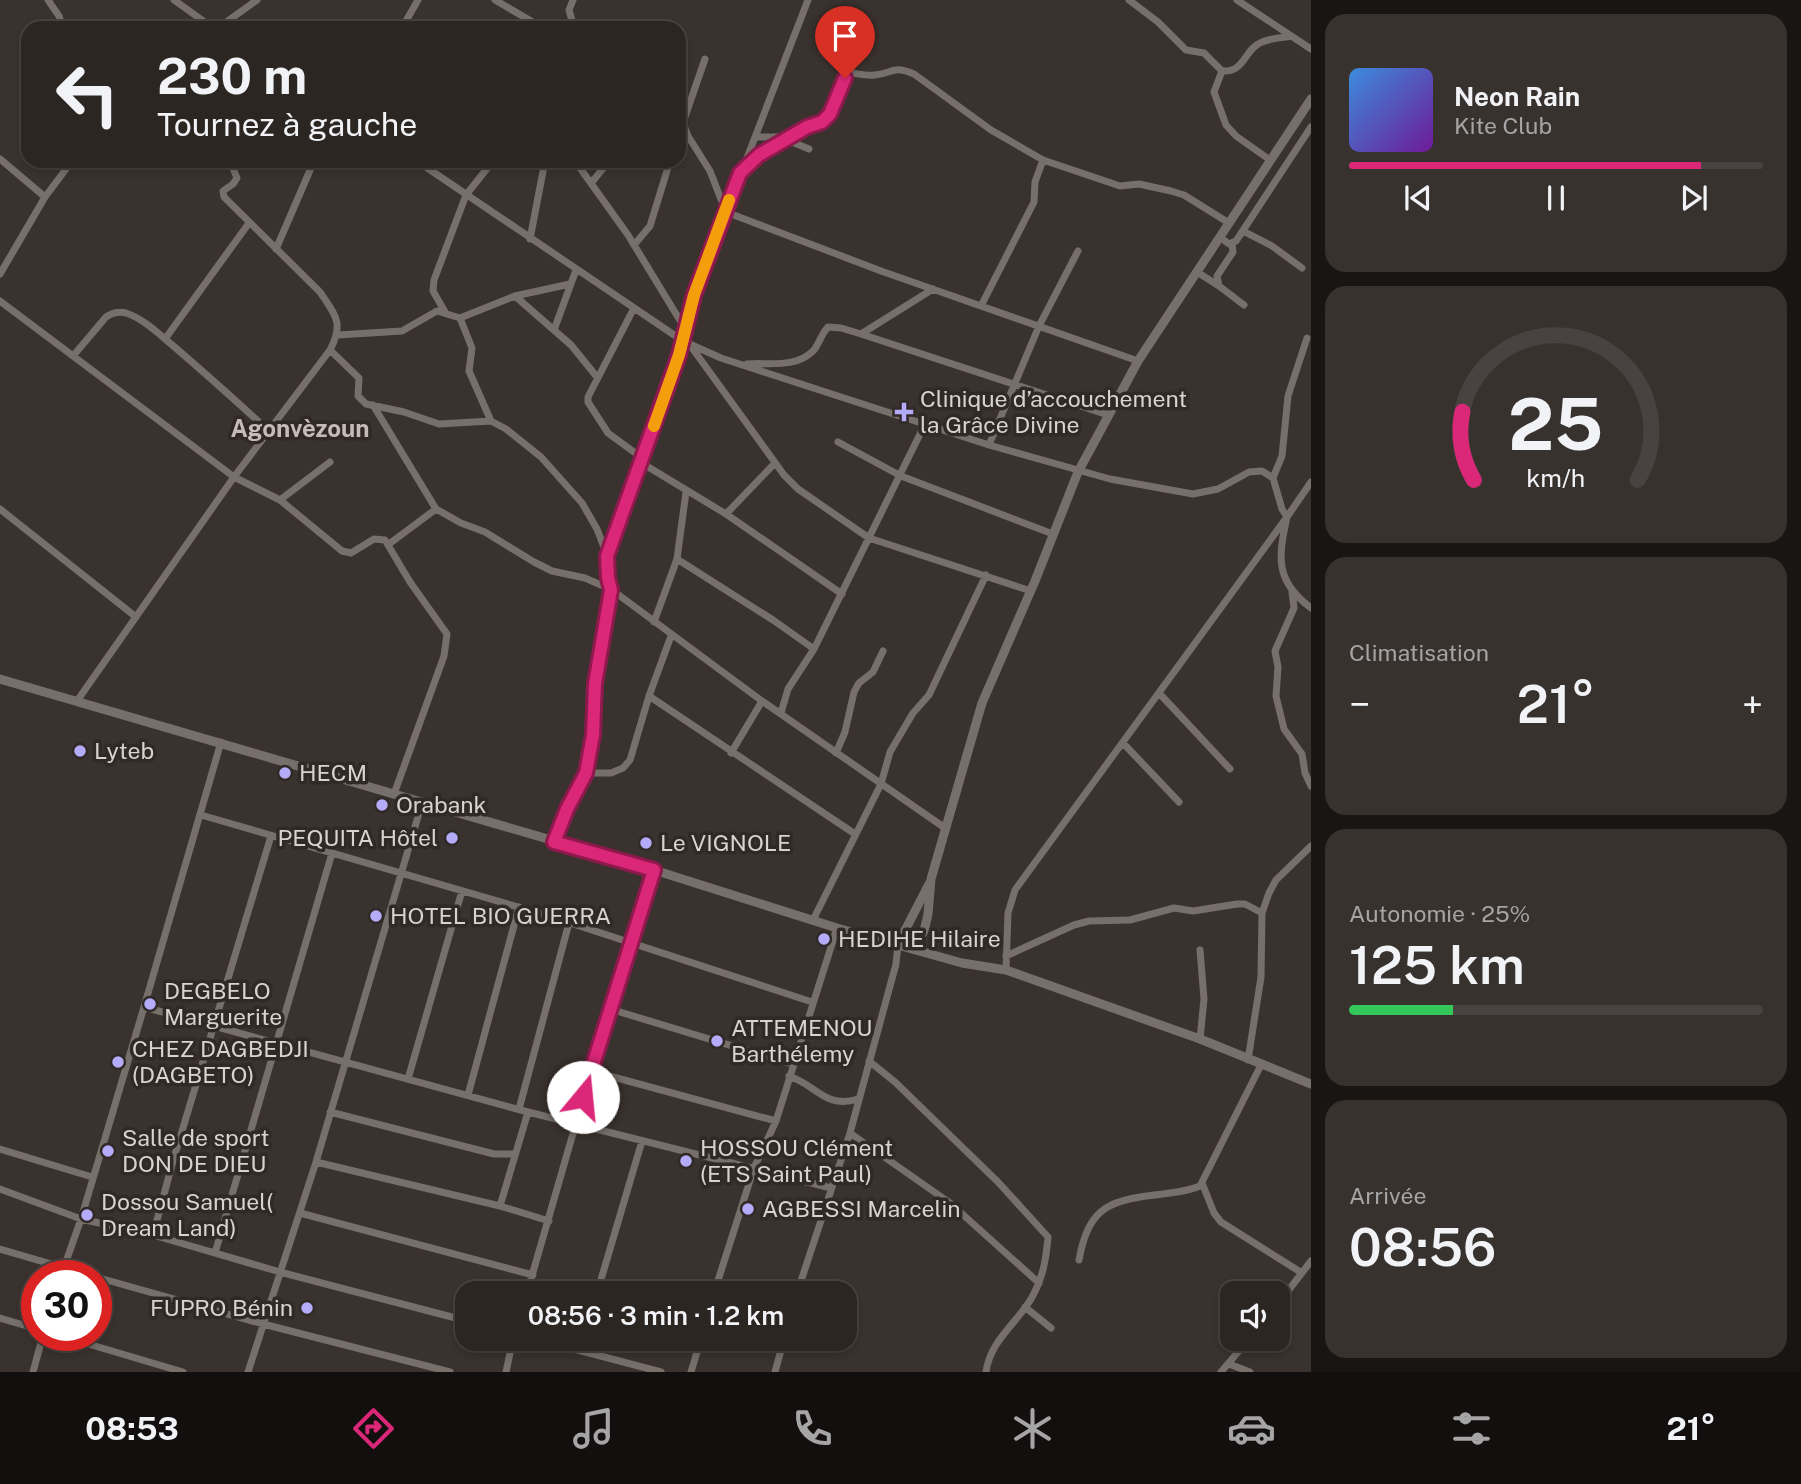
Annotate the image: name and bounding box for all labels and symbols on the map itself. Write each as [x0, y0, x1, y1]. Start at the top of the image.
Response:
pin [815, 6, 875, 78]
place label: Clinique d’accouchement la Grâce Divine [920, 385, 1187, 438]
marker: Clinique d’accouchement la Grâce Divine [894, 402, 914, 422]
district label: Agonvèzoun [230, 414, 370, 442]
place label: Lyteb [94, 737, 154, 764]
marker: Lyteb [72, 743, 88, 759]
place label: HECM [299, 759, 367, 786]
marker: HECM [277, 765, 293, 781]
place label: Orabank [396, 791, 487, 818]
marker: Orabank [374, 797, 390, 813]
place label: PEQUITA Hôtel [278, 824, 438, 851]
place label: Le VIGNOLE [660, 829, 791, 856]
marker: PEQUITA Hôtel [444, 830, 460, 846]
marker: Le VIGNOLE [638, 835, 654, 851]
place label: HOTEL BIO GUERRA [390, 902, 611, 929]
marker: HOTEL BIO GUERRA [368, 908, 384, 924]
place label: HEDIHE Hilaire [838, 925, 1001, 952]
marker: HEDIHE Hilaire [816, 931, 832, 947]
place label: DEGBELO Marguerite [164, 977, 282, 1030]
marker: DEGBELO Marguerite [142, 996, 158, 1012]
place label: ATTEMENOU Barthélemy [731, 1014, 872, 1067]
marker: ATTEMENOU Barthélemy [709, 1033, 725, 1049]
place label: CHEZ DAGBEDJI (DAGBETO) [132, 1035, 309, 1088]
marker: CHEZ DAGBEDJI (DAGBETO) [110, 1054, 126, 1070]
position arrow [546, 1060, 620, 1134]
place label: Salle de sport DON DE DIEU [122, 1124, 269, 1177]
place label: HOSSOU Clément (ETS Saint Paul) [700, 1134, 893, 1187]
marker: Salle de sport DON DE DIEU [100, 1143, 116, 1159]
marker: HOSSOU Clément (ETS Saint Paul) [678, 1153, 694, 1169]
place label: Dossou Samuel( Dream Land) [101, 1188, 273, 1241]
place label: AGBESSI Marcelin [762, 1195, 961, 1222]
marker: AGBESSI Marcelin [740, 1201, 756, 1217]
marker: Dossou Samuel( Dream Land) [79, 1207, 95, 1223]
speed limit sign: 30 [21, 1260, 112, 1351]
place label: FUPRO Bénin [150, 1294, 293, 1321]
marker: FUPRO Bénin [299, 1300, 315, 1316]

